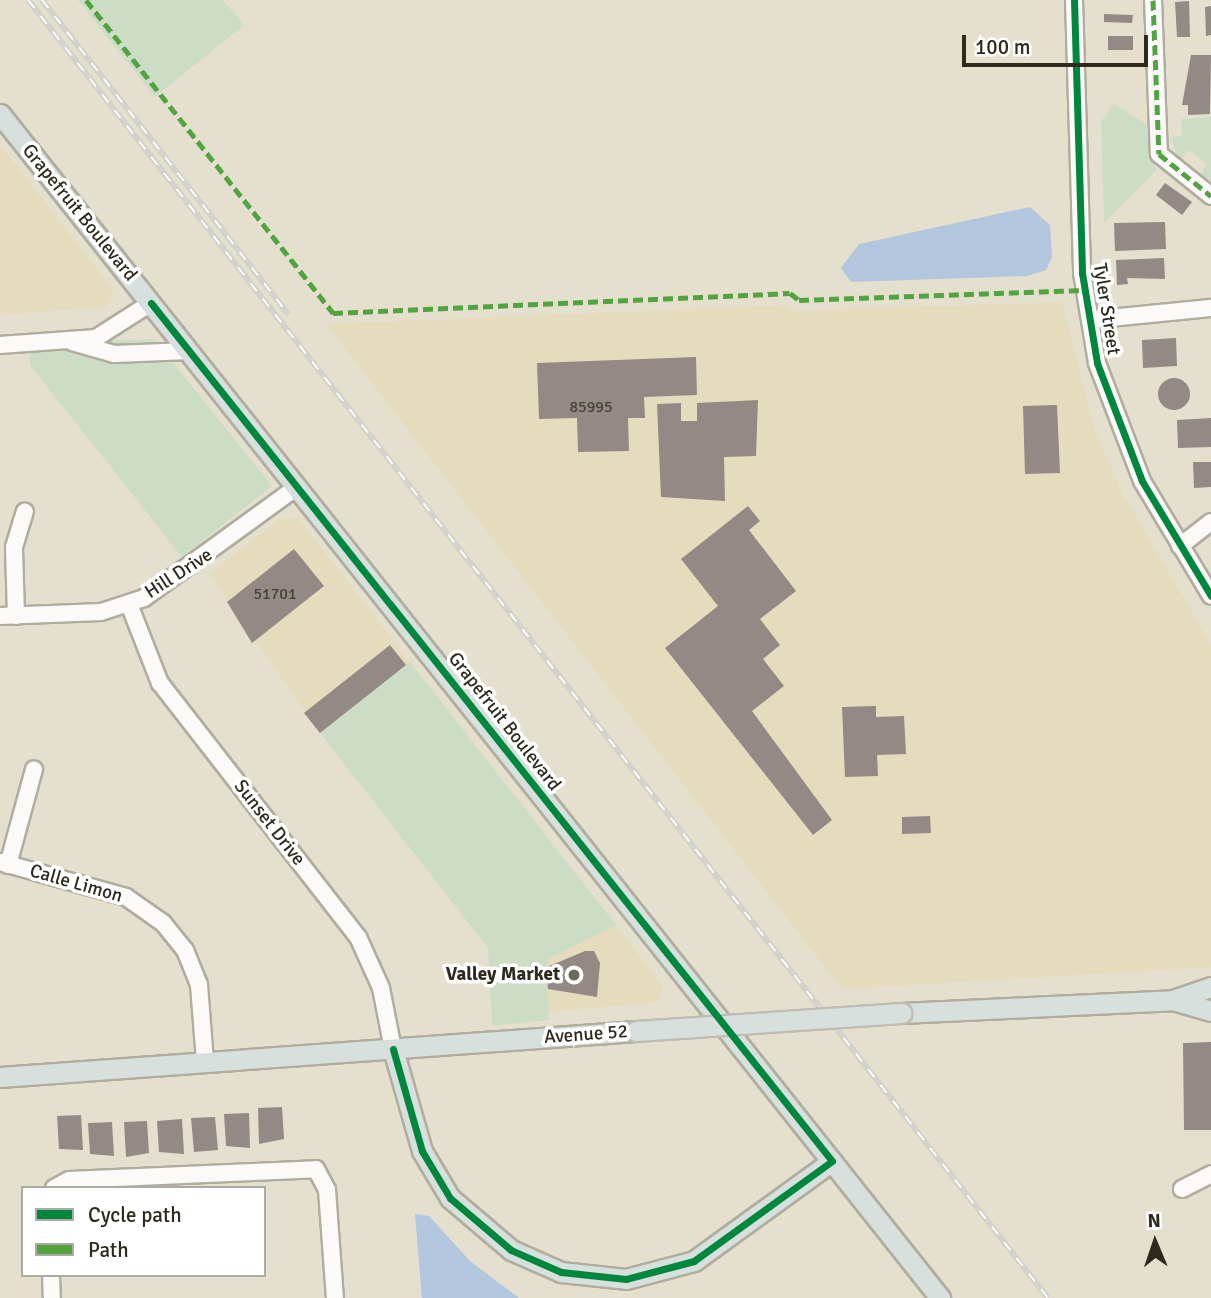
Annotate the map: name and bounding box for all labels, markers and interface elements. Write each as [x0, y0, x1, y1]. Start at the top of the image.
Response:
scale bar [966, 21, 1152, 65]
text: 100 m [975, 34, 1030, 60]
street label: Grapefruit Boulevard [17, 140, 141, 286]
street label: Tyler Street [1088, 262, 1124, 356]
house number: 85995 [569, 397, 613, 417]
street label: Hill Drive [141, 544, 217, 604]
house number: 51701 [253, 584, 297, 604]
street label: Grapefruit Boulevard [443, 648, 565, 796]
street label: Sunset Drive [228, 776, 310, 870]
street label: Calle Limon [27, 860, 125, 908]
place label: Valley Market [446, 964, 560, 986]
marker: Valley Market [566, 967, 582, 983]
street label: Avenue 52 [543, 1021, 629, 1049]
legend [21, 1186, 266, 1277]
text: Cycle path [88, 1202, 182, 1228]
north arrow [1120, 1207, 1190, 1277]
text: N [1147, 1209, 1161, 1233]
text: Path [88, 1237, 129, 1263]

